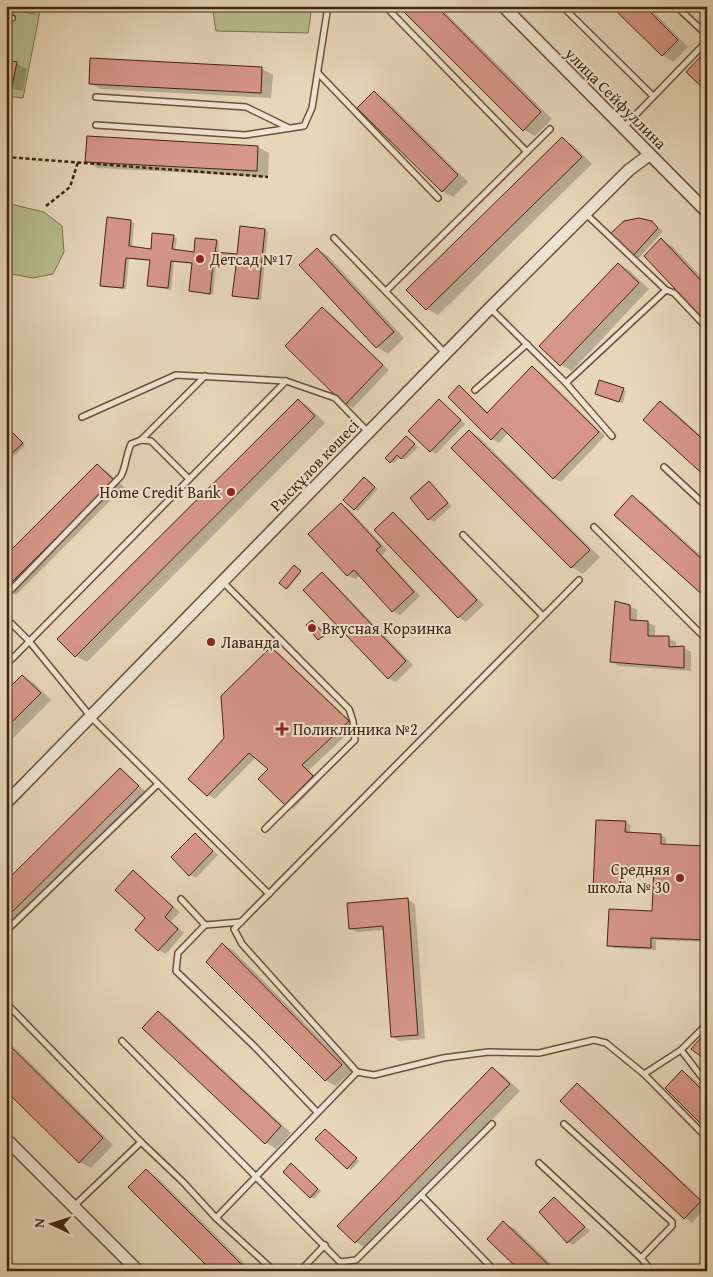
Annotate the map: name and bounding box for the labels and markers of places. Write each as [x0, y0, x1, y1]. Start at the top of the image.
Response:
place label: Детсад №17 [209, 247, 293, 271]
marker: Детсад №17 [194, 253, 206, 265]
place label: Home Credit Bank [100, 480, 222, 504]
marker: Home Credit Bank [225, 486, 237, 498]
place label: Вкусная Корзинка [322, 616, 452, 640]
marker: Вкусная Корзинка [306, 622, 318, 634]
place label: Лаванда [221, 630, 280, 654]
marker: Лаванда [205, 636, 217, 648]
place label: Поликлиника №2 [293, 717, 418, 741]
marker: Поликлиника №2 [275, 722, 289, 736]
place label: Средняя школа № 30 [587, 857, 670, 899]
marker: Средняя школа № 30 [674, 872, 686, 884]

